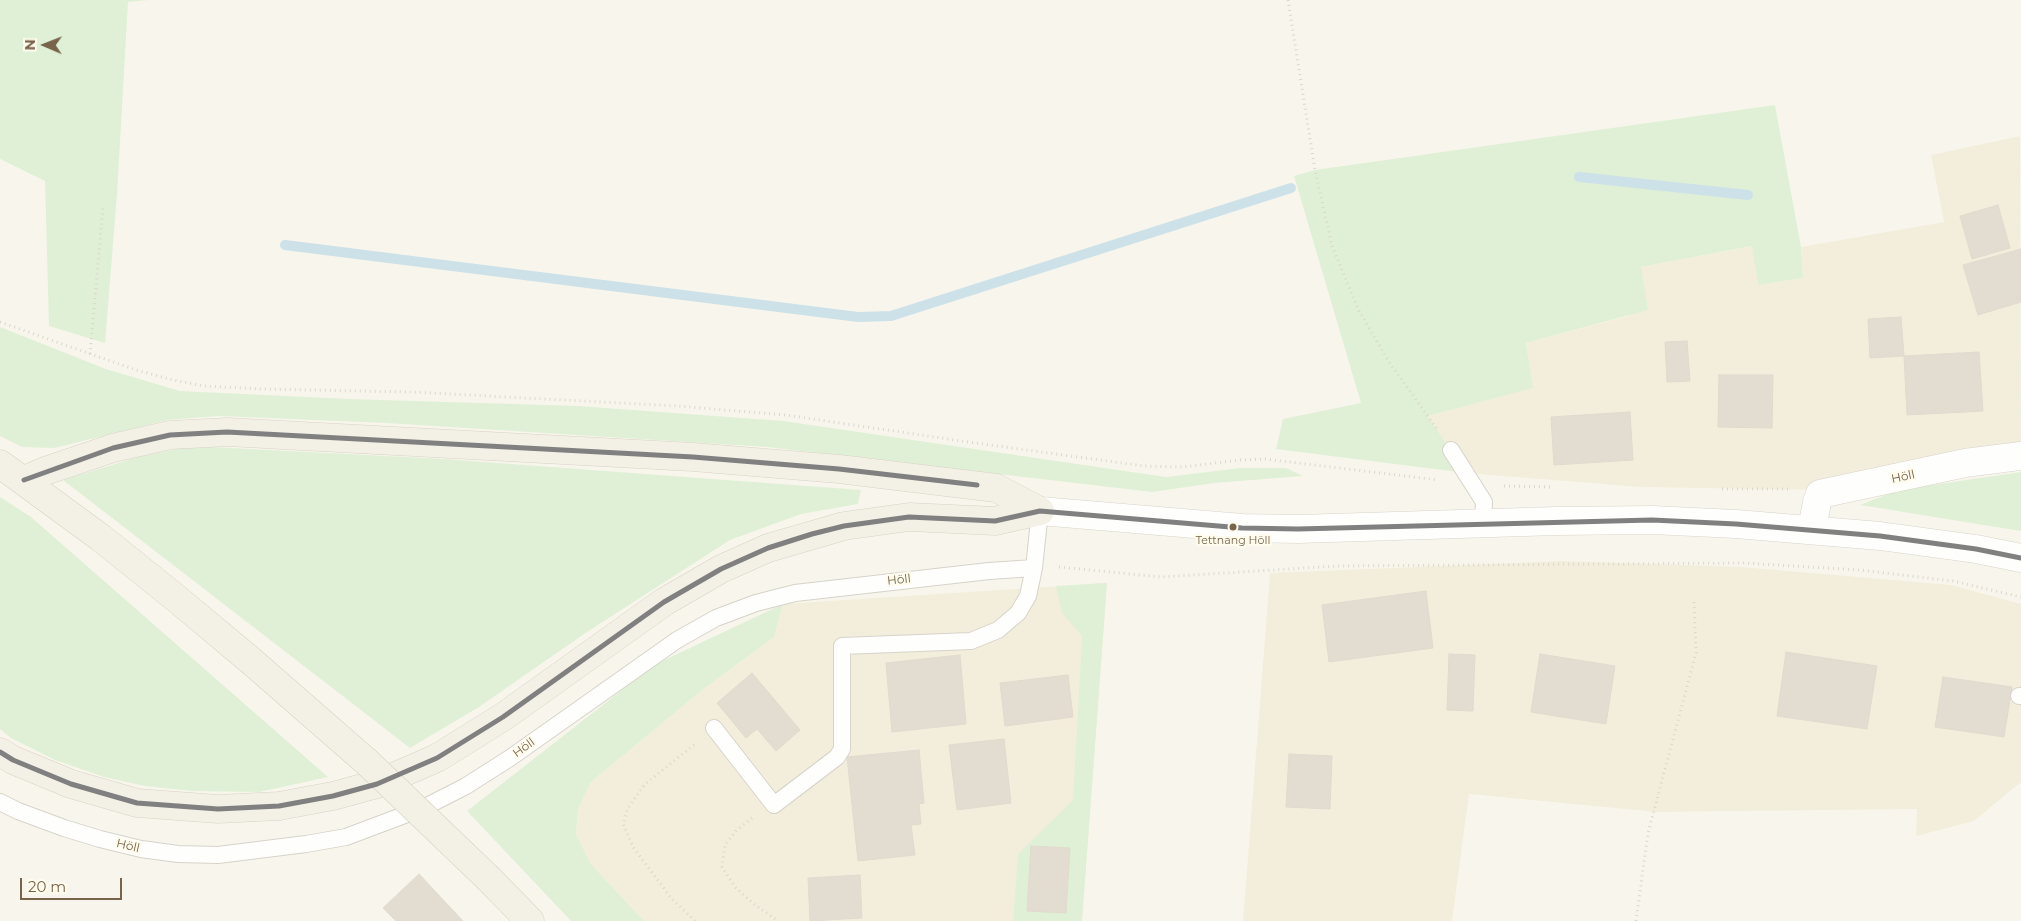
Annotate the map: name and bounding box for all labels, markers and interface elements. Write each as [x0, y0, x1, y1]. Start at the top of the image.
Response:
north arrow [20, 20, 70, 70]
text: N [21, 39, 39, 51]
street label: Höll [1890, 467, 1916, 487]
marker: Tettnang Höll [1228, 522, 1238, 532]
place label: Tettnang Höll [1196, 534, 1270, 548]
street label: Höll [886, 572, 912, 588]
street label: Höll [510, 735, 538, 761]
street label: Höll [115, 836, 141, 856]
scale bar [22, 868, 125, 900]
text: 20 m [28, 877, 66, 896]

